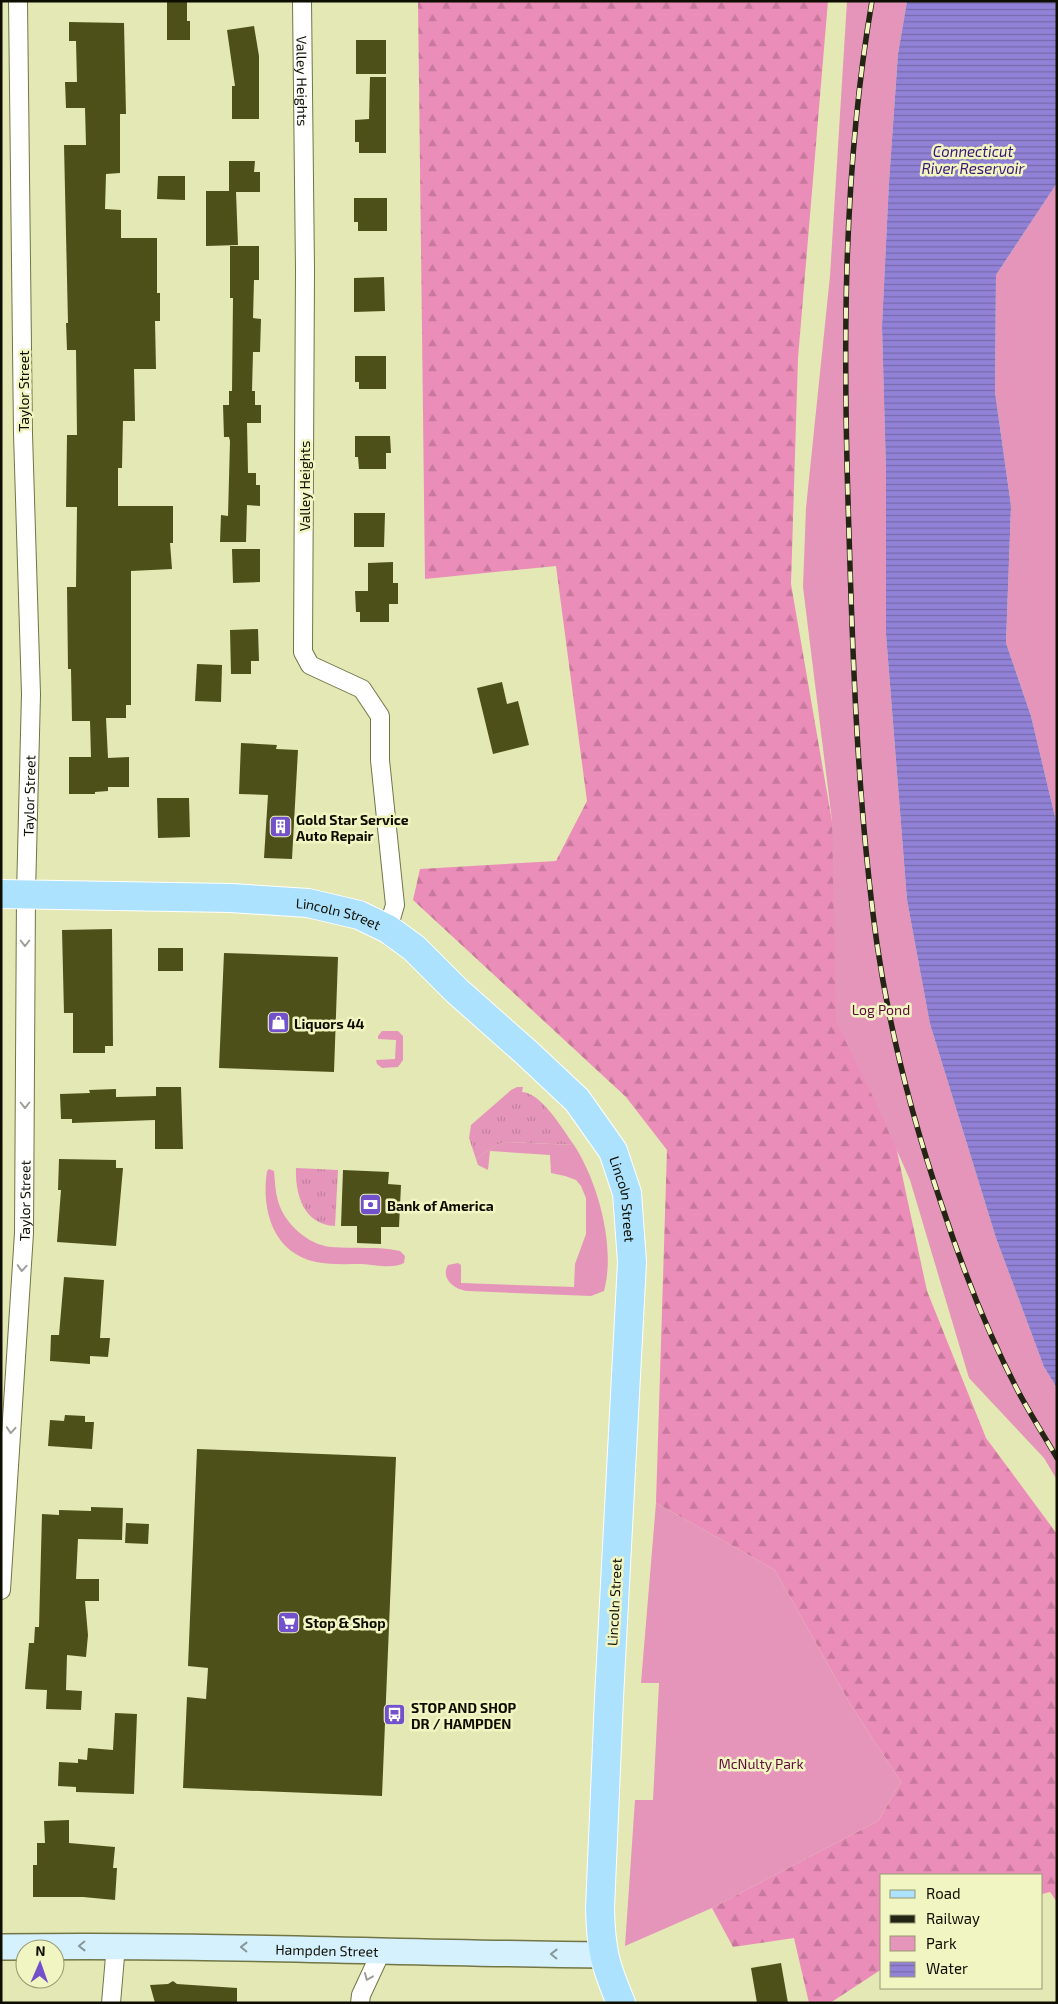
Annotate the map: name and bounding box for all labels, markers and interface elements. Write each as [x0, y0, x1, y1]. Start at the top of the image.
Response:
street label: Valley Heights [294, 36, 312, 126]
water label: Connecticut River Reservoir [922, 142, 1025, 177]
street label: Taylor Street [15, 350, 32, 432]
street label: Valley Heights [296, 441, 313, 531]
street label: Taylor Street [19, 755, 38, 837]
place label: Gold Star Service Auto Repair [296, 811, 409, 844]
building icon: Gold Star Service Auto Repair [268, 815, 292, 839]
street label: Lincoln Street [295, 894, 384, 933]
one-way arrow [20, 940, 30, 947]
park label: Log Pond [852, 1001, 910, 1018]
shop icon: Liquors 44 [266, 1011, 290, 1035]
place label: Liquors 44 [294, 1015, 365, 1032]
one-way arrow [20, 1102, 30, 1110]
street label: Lincoln Street [607, 1154, 639, 1243]
street label: Taylor Street [15, 1160, 33, 1242]
bank icon: Bank of America [359, 1193, 383, 1217]
place label: Bank of America [387, 1197, 494, 1214]
one-way arrow [17, 1264, 28, 1272]
one-way arrow [6, 1426, 17, 1434]
street label: Lincoln Street [603, 1558, 625, 1646]
supermarket icon: Stop & Shop [277, 1610, 301, 1634]
place label: Stop & Shop [305, 1614, 386, 1631]
place label: STOP AND SHOP DR / HAMPDEN [411, 1699, 517, 1732]
bus stop icon: STOP AND SHOP DR / HAMPDEN [383, 1703, 407, 1727]
park label: McNulty Park [718, 1755, 804, 1772]
legend [880, 1874, 1043, 1989]
text: Road [926, 1884, 961, 1902]
text: Railway [926, 1909, 980, 1927]
text: Park [926, 1934, 957, 1952]
north arrow [15, 1939, 65, 1989]
street label: Hampden Street [275, 1940, 379, 1959]
one-way arrow [78, 1941, 86, 1951]
text: N [35, 1942, 46, 1959]
one-way arrow [240, 1942, 248, 1952]
one-way arrow [550, 1949, 558, 1959]
text: Water [926, 1959, 968, 1977]
one-way arrow [364, 1972, 375, 1981]

